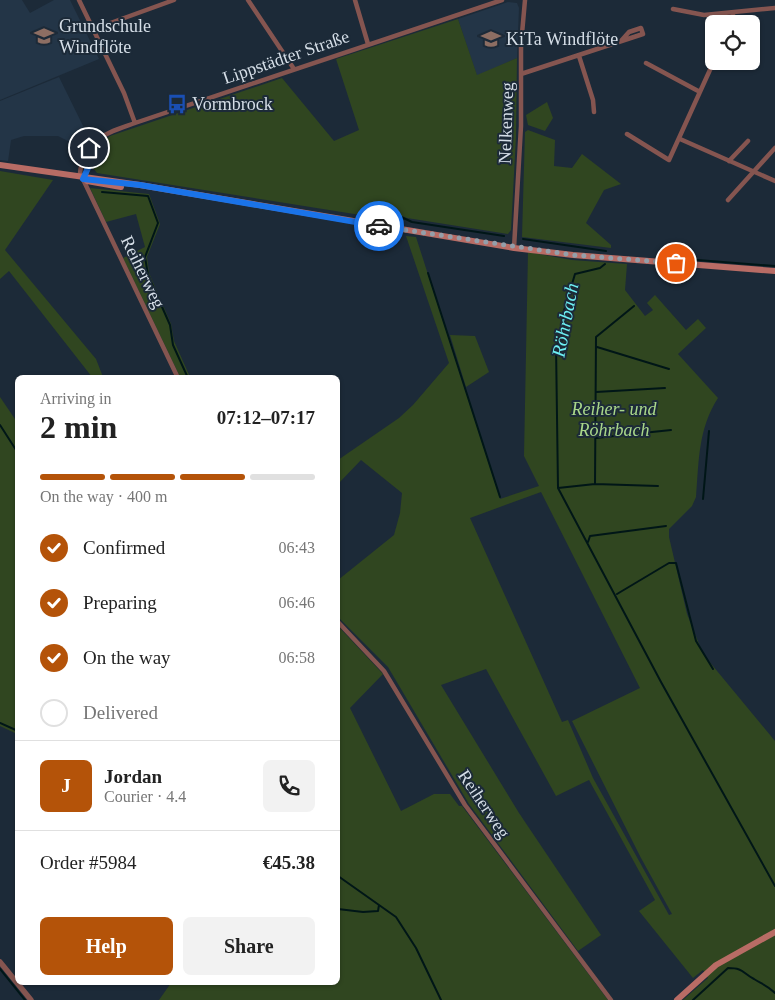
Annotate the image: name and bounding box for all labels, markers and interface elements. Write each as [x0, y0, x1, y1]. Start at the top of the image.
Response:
map controls [705, 15, 760, 70]
button: locate [705, 15, 760, 70]
place label: Grundschule Windflöte [59, 16, 151, 57]
school or university icon: Grundschule Windflöte [33, 25, 55, 47]
street label: Lippstädter Straße [220, 26, 352, 88]
school or university icon: KiTa Windflöte [480, 28, 502, 50]
place label: KiTa Windflöte [506, 29, 618, 49]
street label: Nelkenweg [495, 82, 517, 164]
bus stop icon: Vormbrock [166, 93, 188, 115]
place label: Vormbrock [192, 94, 273, 114]
pin [68, 127, 110, 169]
icon: home [75, 134, 103, 162]
courier [354, 201, 404, 251]
icon: car [365, 212, 393, 240]
street label: Reiherweg [117, 233, 169, 311]
pin [655, 242, 697, 284]
icon: bag [662, 249, 690, 277]
water label: Röhrbach [547, 281, 582, 360]
text: Arriving in [40, 390, 112, 407]
park label: Reiher- und Röhrbach [570, 399, 658, 440]
text: 07:12–07:17 [217, 407, 315, 428]
text: 2 min [40, 409, 117, 445]
text: On the way · 400 m [40, 488, 168, 505]
icon: check [40, 534, 68, 562]
text: Confirmed [83, 537, 165, 558]
text: 06:43 [279, 539, 315, 556]
icon: check [40, 589, 68, 617]
text: Preparing [83, 592, 157, 613]
text: 06:46 [279, 594, 315, 611]
icon: check [40, 644, 68, 672]
text: On the way [83, 647, 171, 668]
text: 06:58 [279, 649, 315, 666]
text: Delivered [83, 702, 158, 723]
button: phone [263, 760, 315, 812]
text: Jordan [104, 766, 162, 787]
street label: Reiherweg [454, 766, 514, 842]
text: J [61, 775, 71, 796]
text: Courier · 4.4 [104, 788, 186, 805]
text: Order #5984 [40, 852, 137, 873]
text: €45.38 [263, 852, 315, 873]
button: Help [40, 917, 173, 975]
button: Share [183, 917, 315, 975]

